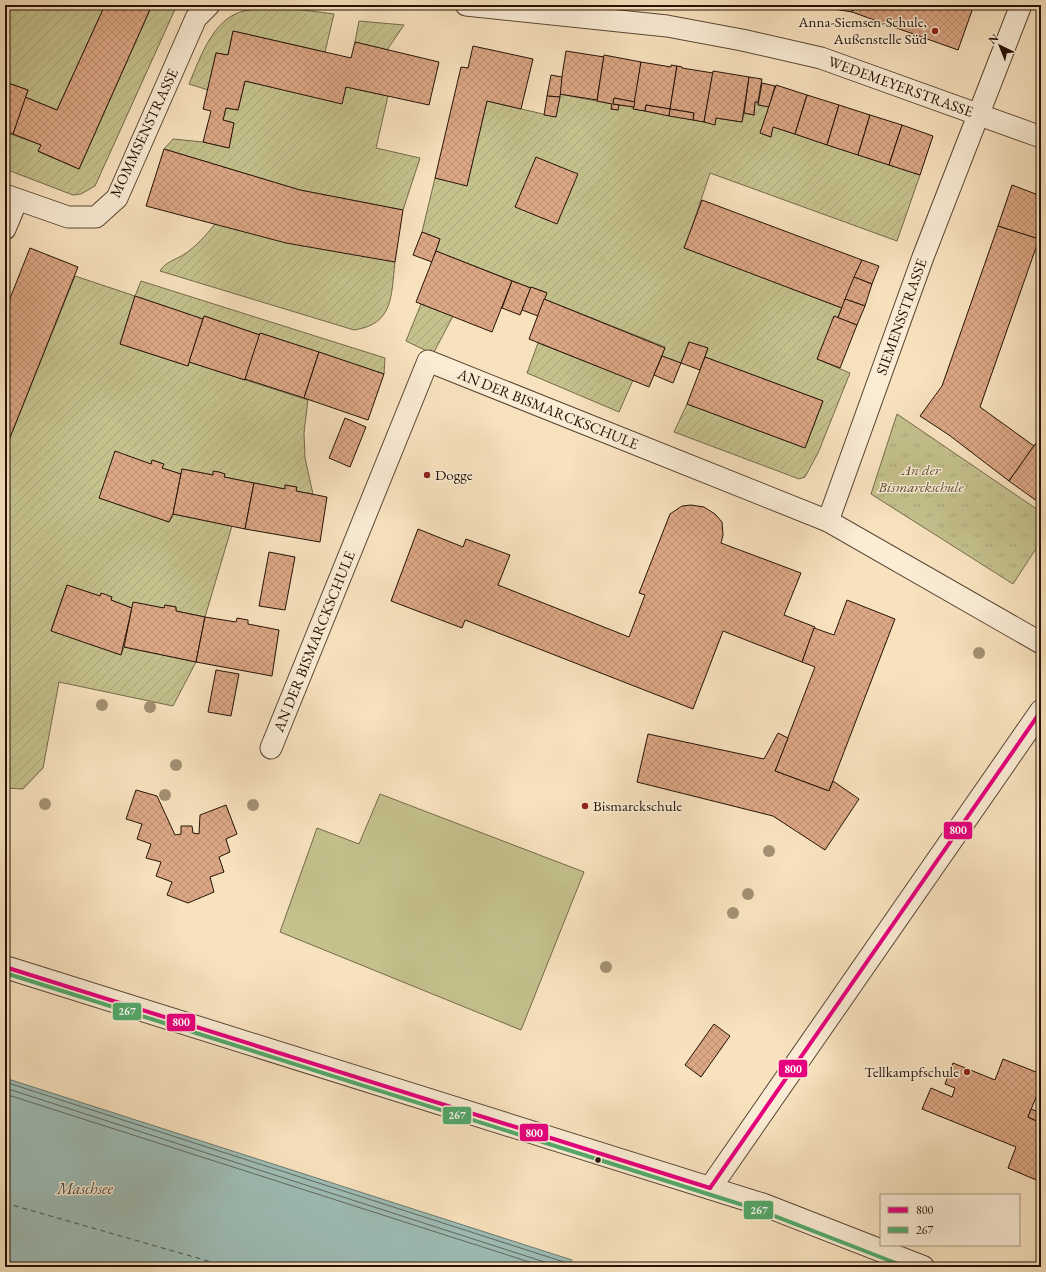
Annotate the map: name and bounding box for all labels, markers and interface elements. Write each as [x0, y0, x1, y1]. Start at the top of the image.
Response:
place label: Anna-Siemsen-Schule, Außenstelle Süd [797, 12, 927, 48]
marker: Anna-Siemsen-Schule, Außenstelle Süd [930, 26, 940, 36]
north arrow [980, 26, 1020, 66]
text: N [985, 30, 1001, 47]
street label: WEDEMEYERSTRASSE [826, 51, 976, 121]
street label: MOMMSENSTRASSE [105, 65, 182, 200]
street label: SIEMENSSTRASSE [871, 255, 931, 378]
street label: AN DER BISMARCKSCHULE [454, 363, 642, 453]
park label: An der Bismarckschule [877, 460, 965, 496]
place label: Dogge [435, 465, 473, 484]
marker: Dogge [422, 470, 432, 480]
street label: AN DER BISMARCKSCHULE [268, 548, 359, 735]
place label: Bismarckschule [593, 796, 682, 815]
marker: Bismarckschule [580, 801, 590, 811]
line badge: 800 [943, 821, 973, 840]
text: 800 [949, 823, 967, 837]
line badge: 267 [112, 1002, 142, 1021]
text: 267 [118, 1004, 136, 1018]
line badge: 800 [166, 1013, 196, 1032]
text: 800 [172, 1015, 190, 1029]
line badge: 800 [778, 1059, 808, 1078]
text: 800 [784, 1062, 802, 1076]
place label: Tellkampfschule [864, 1062, 959, 1081]
marker: Tellkampfschule [962, 1067, 972, 1077]
line badge: 267 [442, 1106, 472, 1125]
text: 267 [448, 1108, 466, 1122]
line badge: 800 [519, 1123, 549, 1142]
text: 800 [525, 1126, 543, 1140]
unlabelled marker [593, 1155, 603, 1165]
water label: Maschsee [56, 1178, 114, 1199]
legend [880, 1194, 1020, 1246]
line badge: 267 [743, 1200, 774, 1220]
text: 800 [916, 1202, 934, 1218]
text: 267 [750, 1203, 768, 1217]
text: 267 [916, 1222, 934, 1238]

